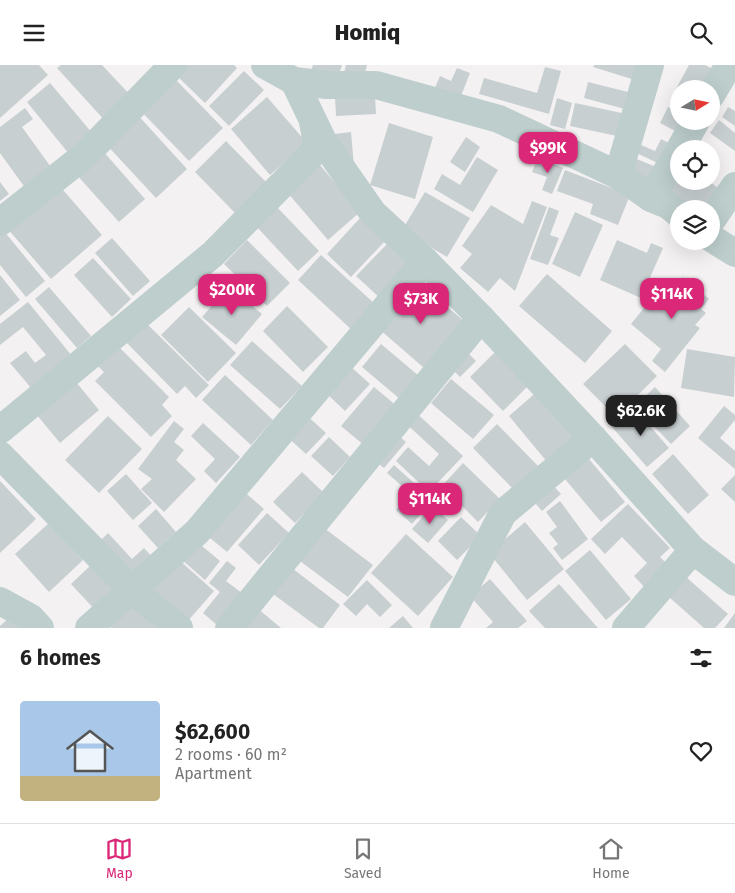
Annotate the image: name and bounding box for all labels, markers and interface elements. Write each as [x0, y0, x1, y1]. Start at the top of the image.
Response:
icon: menu [20, 19, 48, 47]
text: Homiq [335, 19, 400, 46]
icon: search [687, 19, 715, 47]
north arrow [670, 80, 720, 130]
map controls [670, 80, 720, 250]
pin: $99K [518, 131, 578, 174]
text: $99K [530, 138, 566, 157]
button: locate [670, 140, 720, 190]
button: layers [670, 200, 720, 250]
pin: $200K [197, 273, 267, 316]
pin: $114K [637, 277, 707, 320]
text: $200K [209, 280, 255, 299]
pin: $73K [391, 283, 451, 325]
text: $114K [651, 284, 693, 303]
text: $73K [404, 289, 438, 308]
pin: $62.6K [600, 395, 682, 437]
text: $62.6K [617, 401, 665, 420]
pin: $114K [395, 483, 465, 525]
text: $114K [409, 489, 451, 508]
icon: filters [687, 644, 715, 672]
text: 6 homes [20, 645, 101, 671]
text: $62,600 [175, 719, 250, 745]
icon: home [60, 721, 120, 781]
icon: heart [687, 737, 715, 765]
text: 2 rooms · 60 m² [175, 745, 287, 764]
text: Apartment [175, 764, 252, 783]
tab: Map [105, 835, 133, 882]
tab: Saved [344, 835, 382, 882]
tab: Home [592, 835, 630, 882]

